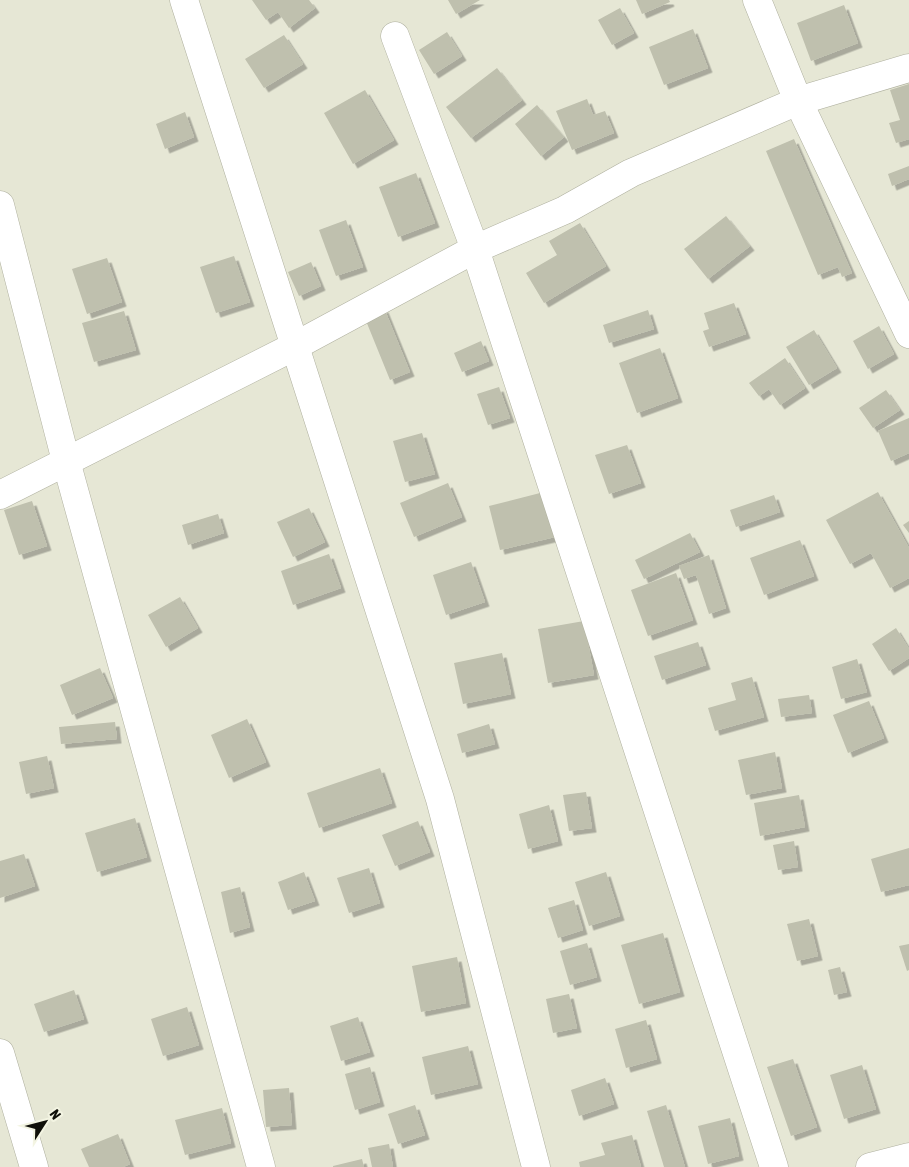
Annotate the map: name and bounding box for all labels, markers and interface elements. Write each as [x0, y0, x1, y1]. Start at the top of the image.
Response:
north arrow [20, 1097, 70, 1147]
text: N [47, 1106, 64, 1122]

